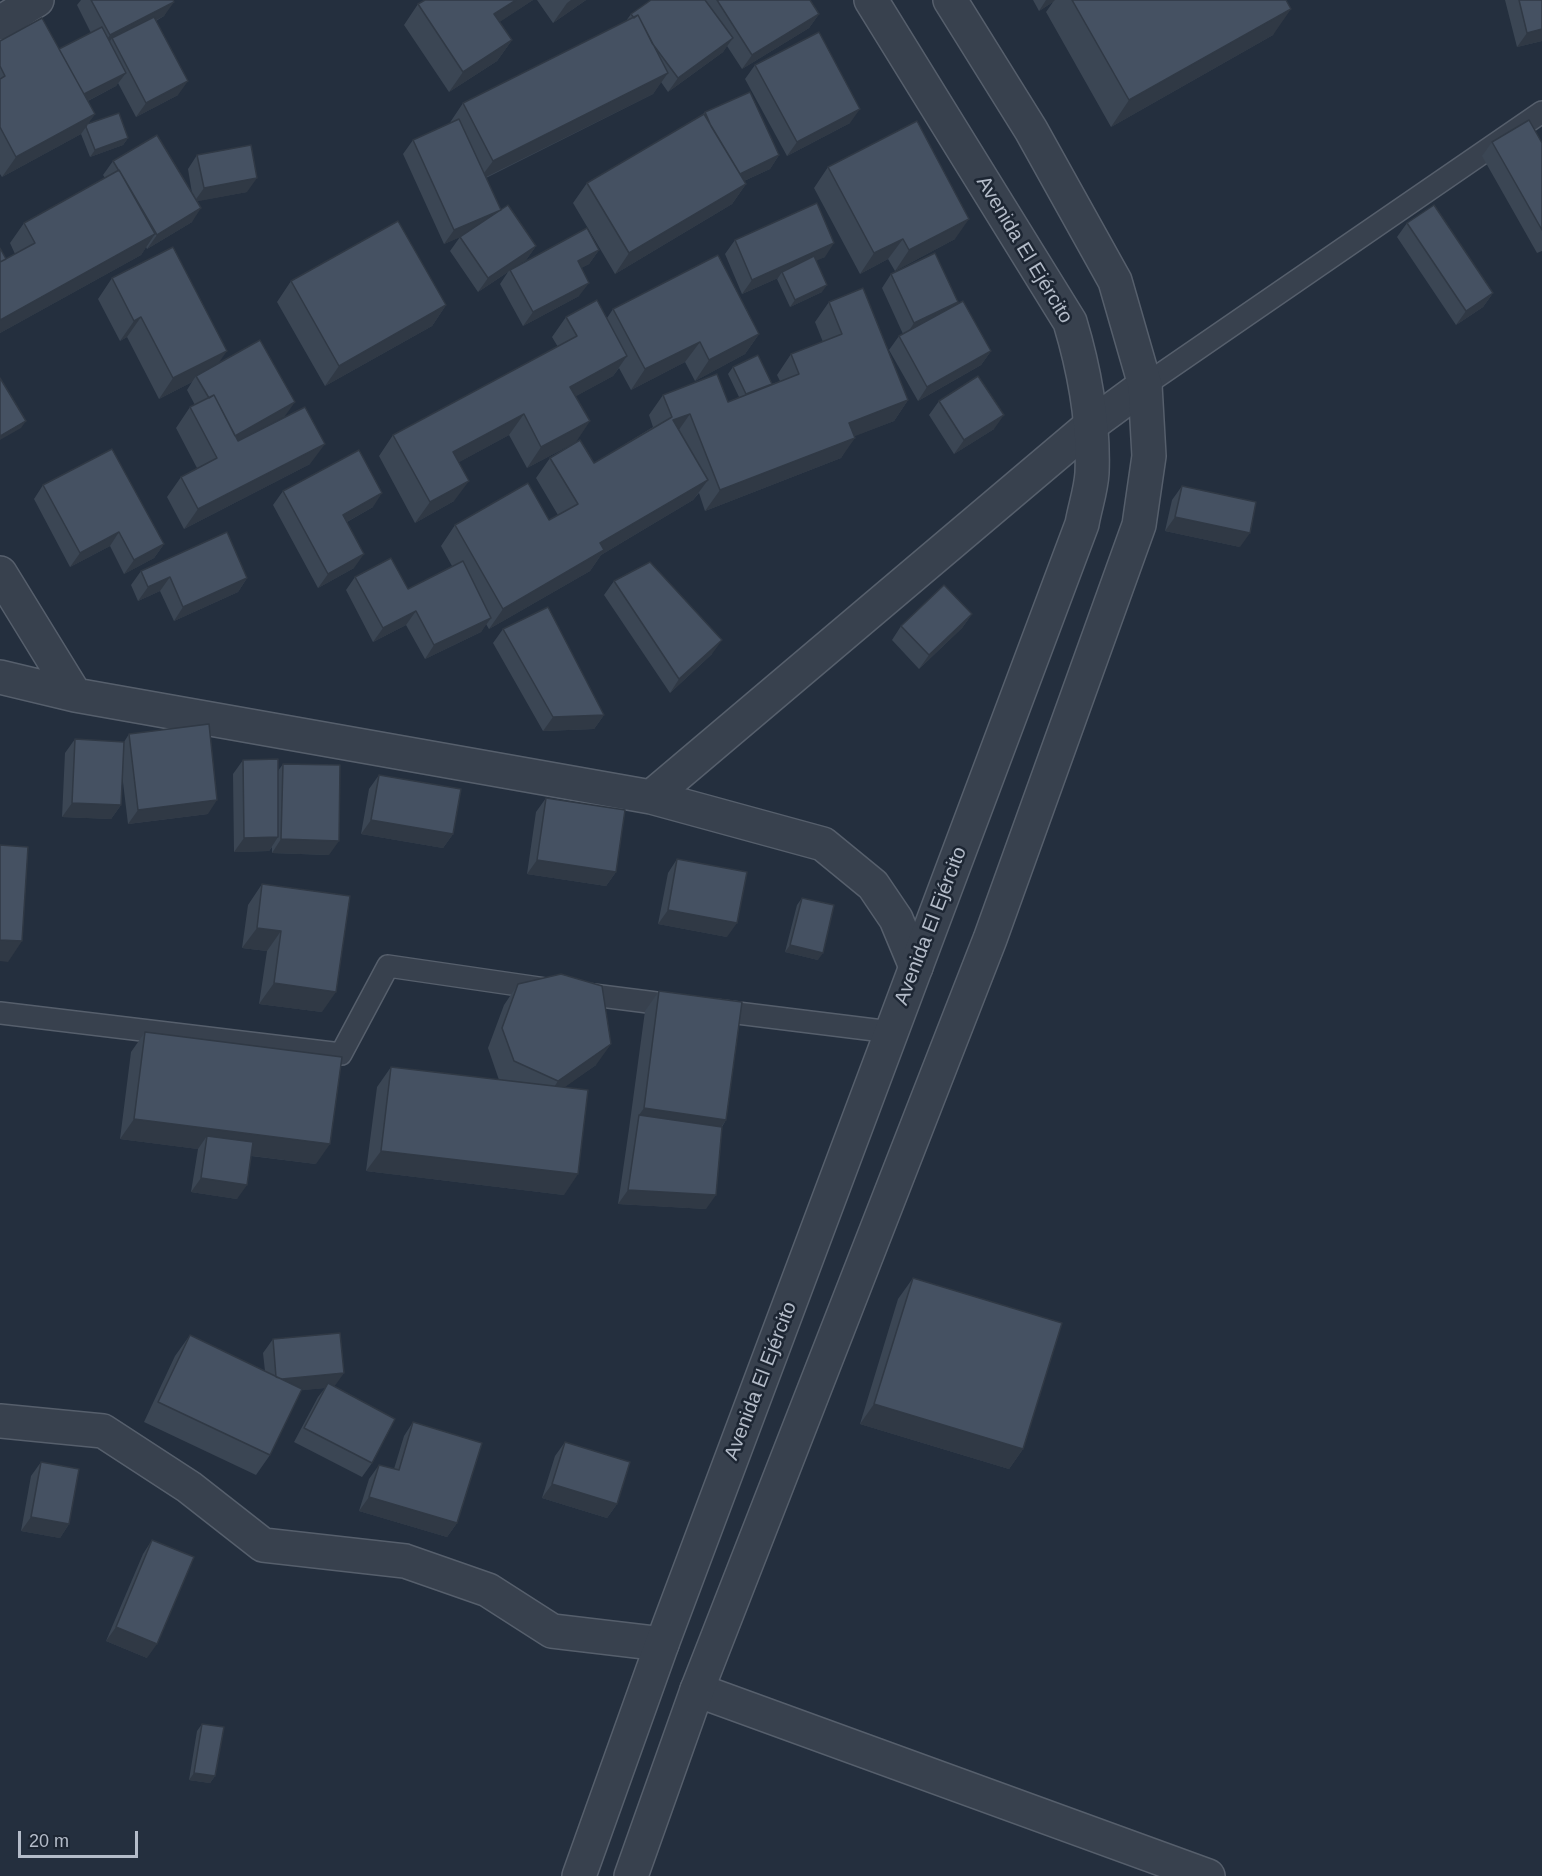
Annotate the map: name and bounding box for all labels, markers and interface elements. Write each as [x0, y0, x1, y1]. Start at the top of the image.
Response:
street label: Avenida El Ejército [971, 172, 1077, 328]
street label: Avenida El Ejército [890, 844, 972, 1008]
street label: Avenida El Ejército [720, 1299, 802, 1463]
scale bar [21, 1819, 141, 1857]
text: 20 m [29, 1831, 69, 1851]

